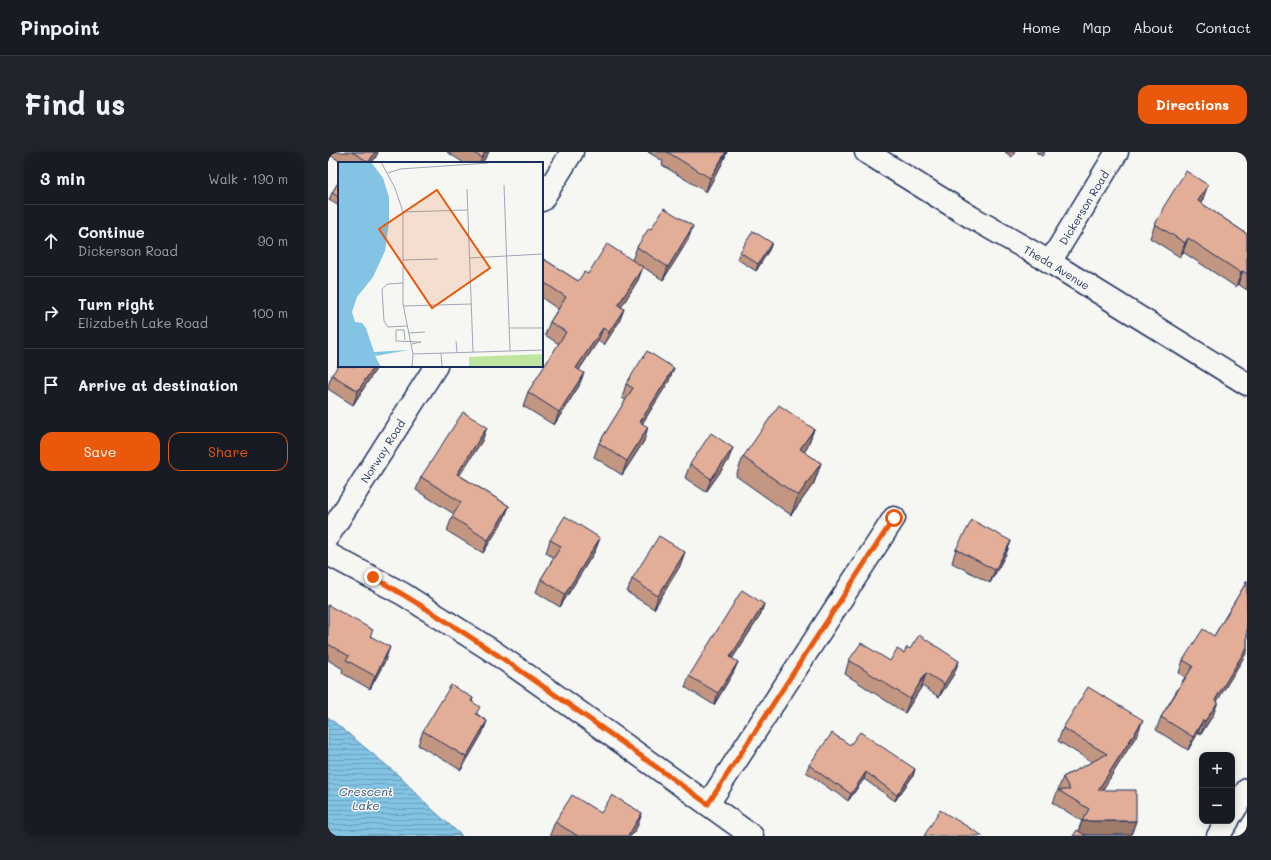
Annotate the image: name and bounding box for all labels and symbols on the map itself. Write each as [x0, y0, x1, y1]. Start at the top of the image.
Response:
inset map [338, 162, 543, 367]
street label: Dickerson Road [1055, 167, 1112, 247]
street label: Theda Avenue [1021, 241, 1093, 293]
street label: Norway Road [356, 416, 408, 485]
route start [885, 509, 903, 527]
route end [364, 568, 382, 586]
water label: Crescent Lake [339, 783, 393, 813]

